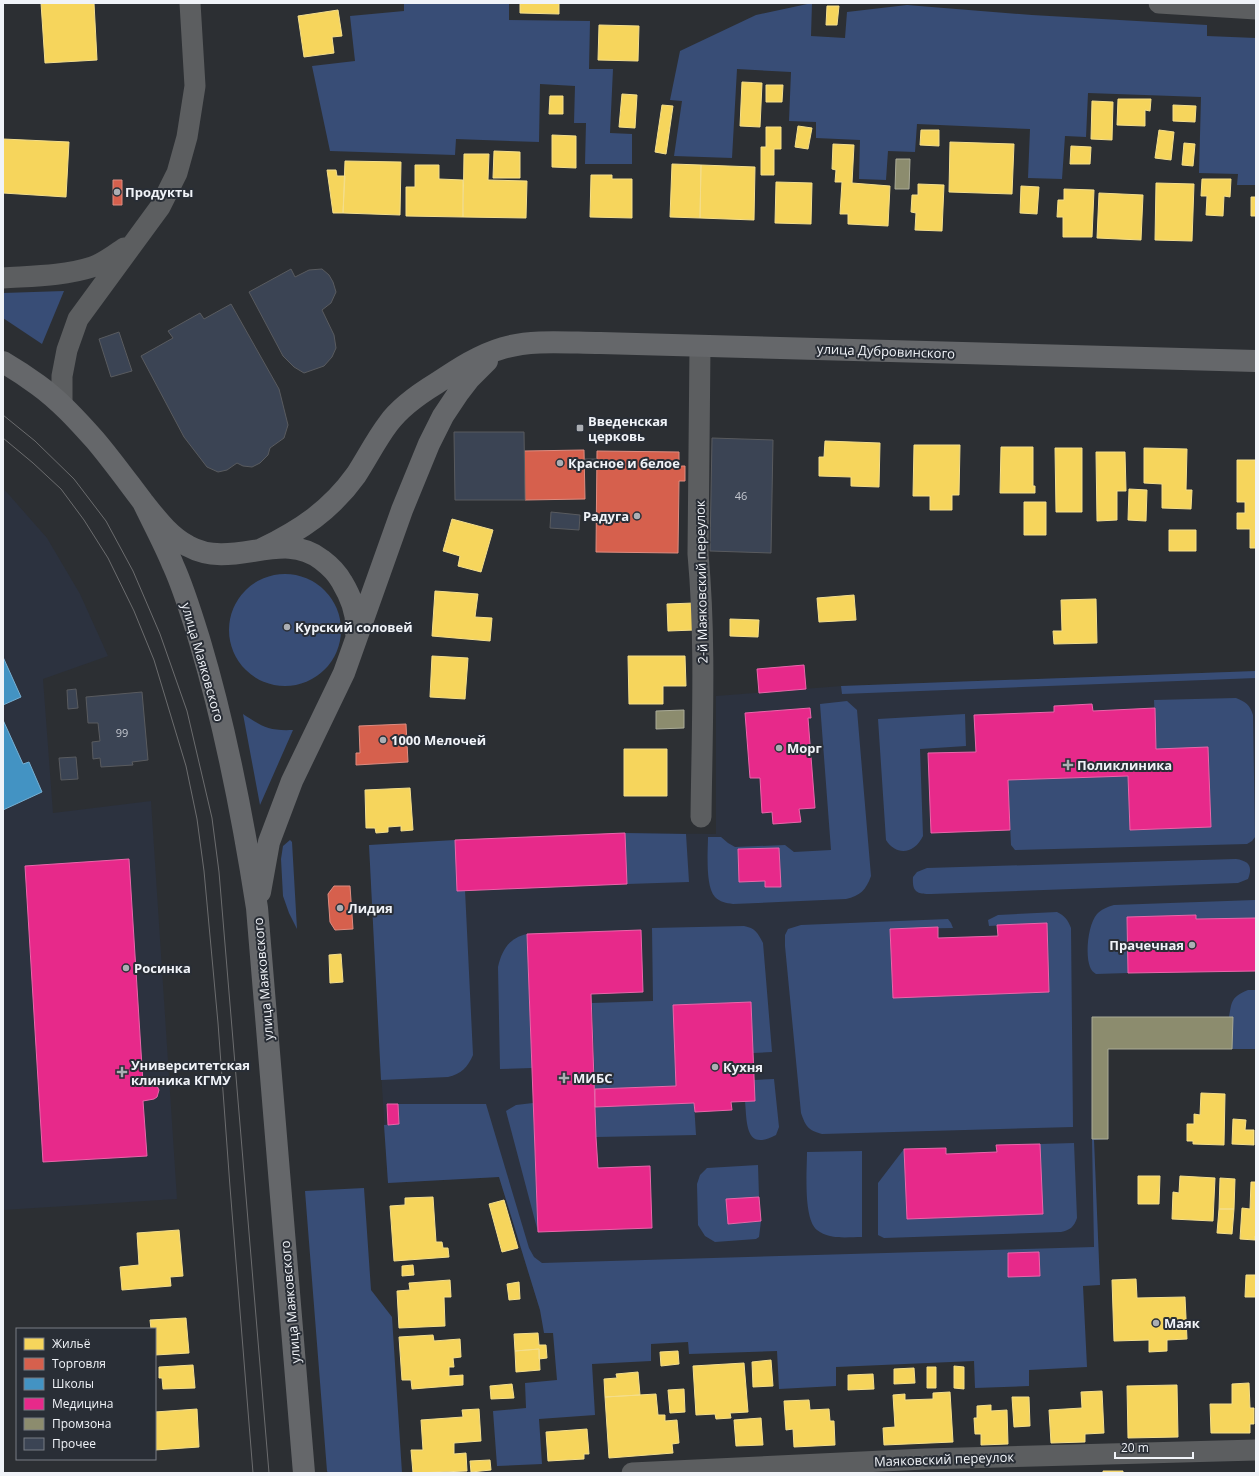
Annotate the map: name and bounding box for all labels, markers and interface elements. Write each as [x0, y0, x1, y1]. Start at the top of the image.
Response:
place label: Продукты [125, 183, 193, 201]
marker: Продукты [112, 187, 122, 197]
street label: улица Дубровинского [817, 340, 955, 362]
place label: Введенская церковь [588, 412, 668, 445]
marker: Введенская церковь [575, 423, 585, 433]
place label: Красное и белое [568, 454, 680, 472]
marker: Красное и белое [555, 458, 565, 468]
house number: 46 [735, 488, 747, 503]
street label: 2-й Маяковский переулок [691, 500, 711, 664]
place label: Радуга [583, 507, 629, 525]
marker: Радуга [632, 511, 642, 521]
street label: улица Маяковского [177, 600, 229, 724]
place label: Курский соловей [295, 618, 413, 636]
marker: Курский соловей [282, 622, 292, 632]
house number: 99 [116, 725, 128, 740]
place label: 1000 Мелочей [391, 731, 486, 749]
marker: 1000 Мелочей [378, 735, 388, 745]
place label: Морг [787, 739, 822, 757]
marker: Морг [774, 743, 784, 753]
place label: Поликлиника [1077, 756, 1172, 774]
marker: Поликлиника [1062, 759, 1074, 771]
place label: Лидия [348, 899, 393, 917]
marker: Лидия [335, 903, 345, 913]
street label: улица Маяковского [249, 917, 277, 1041]
place label: Прачечная [1109, 936, 1184, 954]
marker: Прачечная [1187, 940, 1197, 950]
place label: Росинка [134, 959, 191, 977]
marker: Росинка [121, 963, 131, 973]
place label: Университетская клиника КГМУ [131, 1056, 250, 1089]
place label: Кухня [723, 1058, 763, 1076]
marker: Кухня [710, 1062, 720, 1072]
marker: Университетская клиника КГМУ [116, 1066, 128, 1078]
place label: МИБС [573, 1069, 613, 1087]
marker: МИБС [558, 1072, 570, 1084]
street label: улица Маяковского [276, 1240, 304, 1364]
place label: Маяк [1164, 1314, 1201, 1332]
marker: Маяк [1151, 1318, 1161, 1328]
legend [16, 1328, 156, 1460]
text: Жильё [52, 1335, 91, 1352]
text: Торговля [52, 1355, 106, 1372]
text: Школы [52, 1375, 94, 1392]
text: Медицина [52, 1395, 113, 1412]
text: Промзона [52, 1415, 111, 1432]
scale bar [1115, 1434, 1193, 1460]
text: Прочее [52, 1435, 96, 1452]
text: 20 m [1121, 1439, 1149, 1456]
street label: Маяковский переулок [874, 1448, 1015, 1470]

